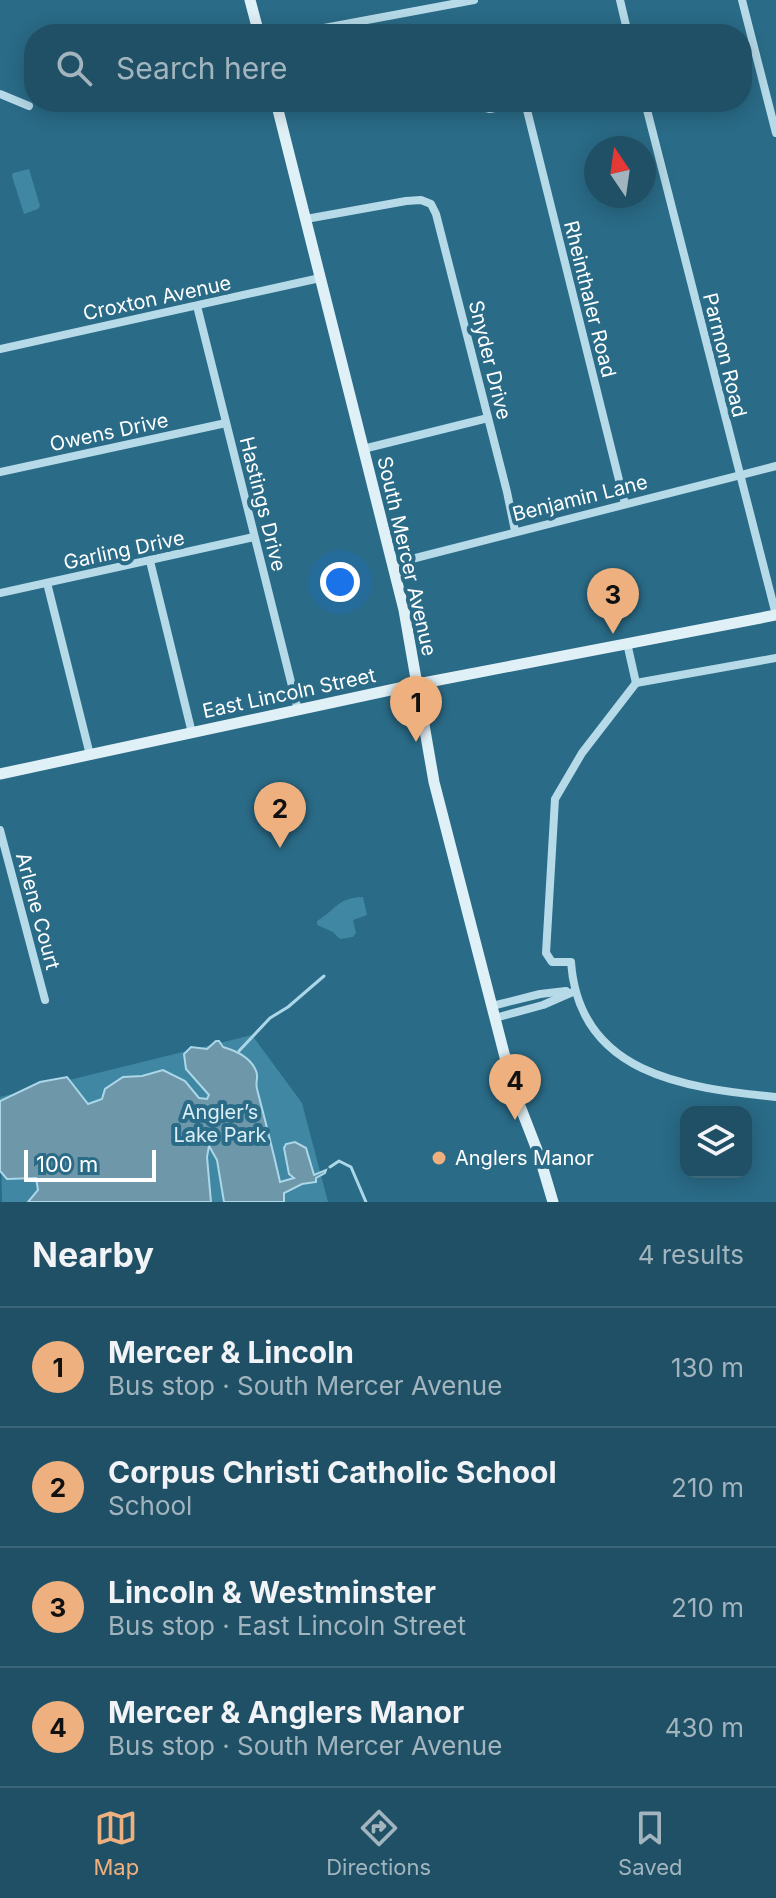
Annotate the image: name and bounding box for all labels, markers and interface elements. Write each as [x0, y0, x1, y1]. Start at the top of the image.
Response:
search box [24, 24, 752, 112]
icon: search [52, 46, 96, 90]
text: Search here [116, 50, 288, 86]
north arrow [584, 136, 656, 208]
street label: Rheinthaler Road [559, 218, 621, 380]
street label: Croxton Avenue [81, 271, 233, 325]
street label: Parmon Road [698, 290, 752, 420]
street label: Snyder Drive [464, 298, 516, 422]
street label: Owens Drive [48, 408, 170, 456]
street label: Hastings Drive [235, 434, 291, 574]
street label: South Mercer Avenue [372, 454, 442, 658]
street label: Benjamin Lane [510, 470, 650, 526]
street label: Garling Drive [61, 525, 187, 575]
your location [320, 562, 360, 602]
pin: 3 [587, 568, 639, 634]
street label: East Lincoln Street [200, 663, 378, 723]
pin: 1 [390, 676, 442, 742]
pin: 2 [254, 782, 306, 848]
street label: Arlene Court [11, 850, 65, 973]
pin: 4 [489, 1054, 541, 1120]
park label: Angler’s Lake Park [173, 1100, 267, 1147]
map controls [680, 1106, 752, 1178]
button: layers [680, 1106, 752, 1178]
scale bar [24, 1146, 156, 1182]
place label: Anglers Manor [455, 1146, 594, 1170]
marker: Anglers Manor [430, 1149, 448, 1167]
text: 100 m [36, 1151, 98, 1177]
text: Nearby [32, 1234, 154, 1275]
text: 4 results [638, 1239, 744, 1270]
text: Mercer & Lincoln [108, 1334, 354, 1370]
text: 1 [52, 1352, 64, 1383]
text: 130 m [671, 1352, 744, 1383]
text: Bus stop · South Mercer Avenue [108, 1370, 502, 1401]
text: Corpus Christi Catholic School [108, 1454, 557, 1490]
text: 2 [50, 1472, 66, 1503]
text: 210 m [671, 1472, 744, 1503]
text: School [108, 1490, 192, 1521]
text: Lincoln & Westminster [108, 1574, 436, 1610]
text: 3 [50, 1592, 66, 1623]
text: 210 m [671, 1592, 744, 1623]
text: Bus stop · East Lincoln Street [108, 1610, 466, 1641]
text: Mercer & Anglers Manor [108, 1694, 464, 1730]
text: 4 [49, 1712, 67, 1743]
text: 430 m [665, 1712, 744, 1743]
text: Bus stop · South Mercer Avenue [108, 1730, 502, 1761]
tab: Map [94, 1806, 139, 1880]
tab: Directions [326, 1806, 431, 1880]
tab: Saved [618, 1806, 682, 1880]

